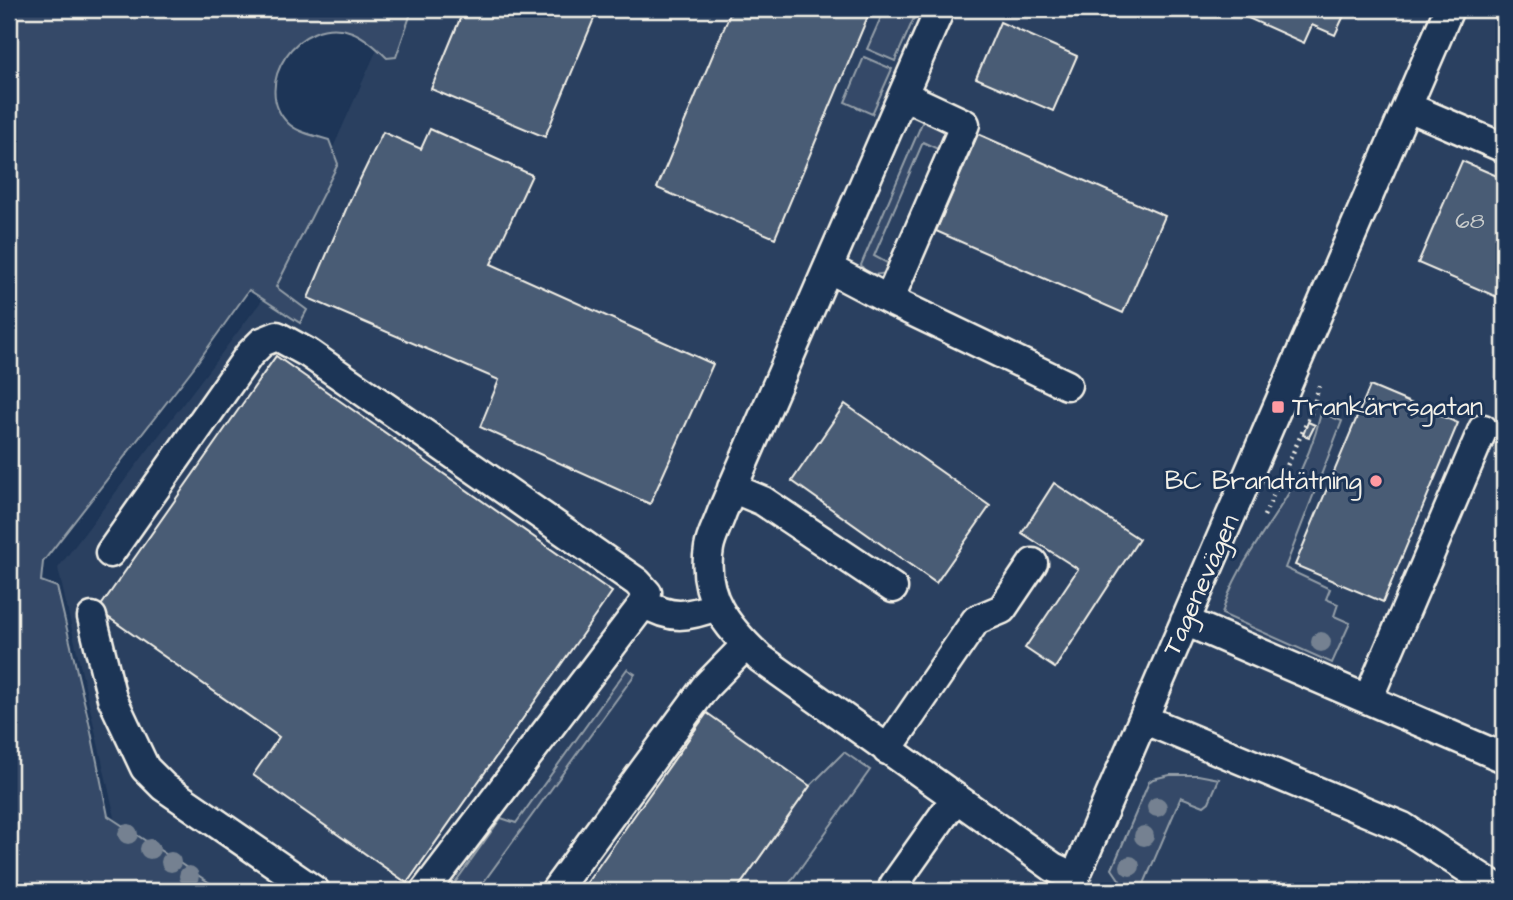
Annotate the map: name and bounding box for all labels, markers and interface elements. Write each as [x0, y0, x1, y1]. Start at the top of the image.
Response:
house number: 68 [1455, 205, 1485, 237]
place label: Trankärrsgatan [1292, 389, 1483, 427]
marker: Trankärrsgatan [1270, 399, 1286, 415]
place label: BC Brandtätning [1165, 463, 1362, 501]
marker: BC Brandtätning [1368, 473, 1384, 489]
street label: Tagenevägen [1154, 509, 1250, 662]

